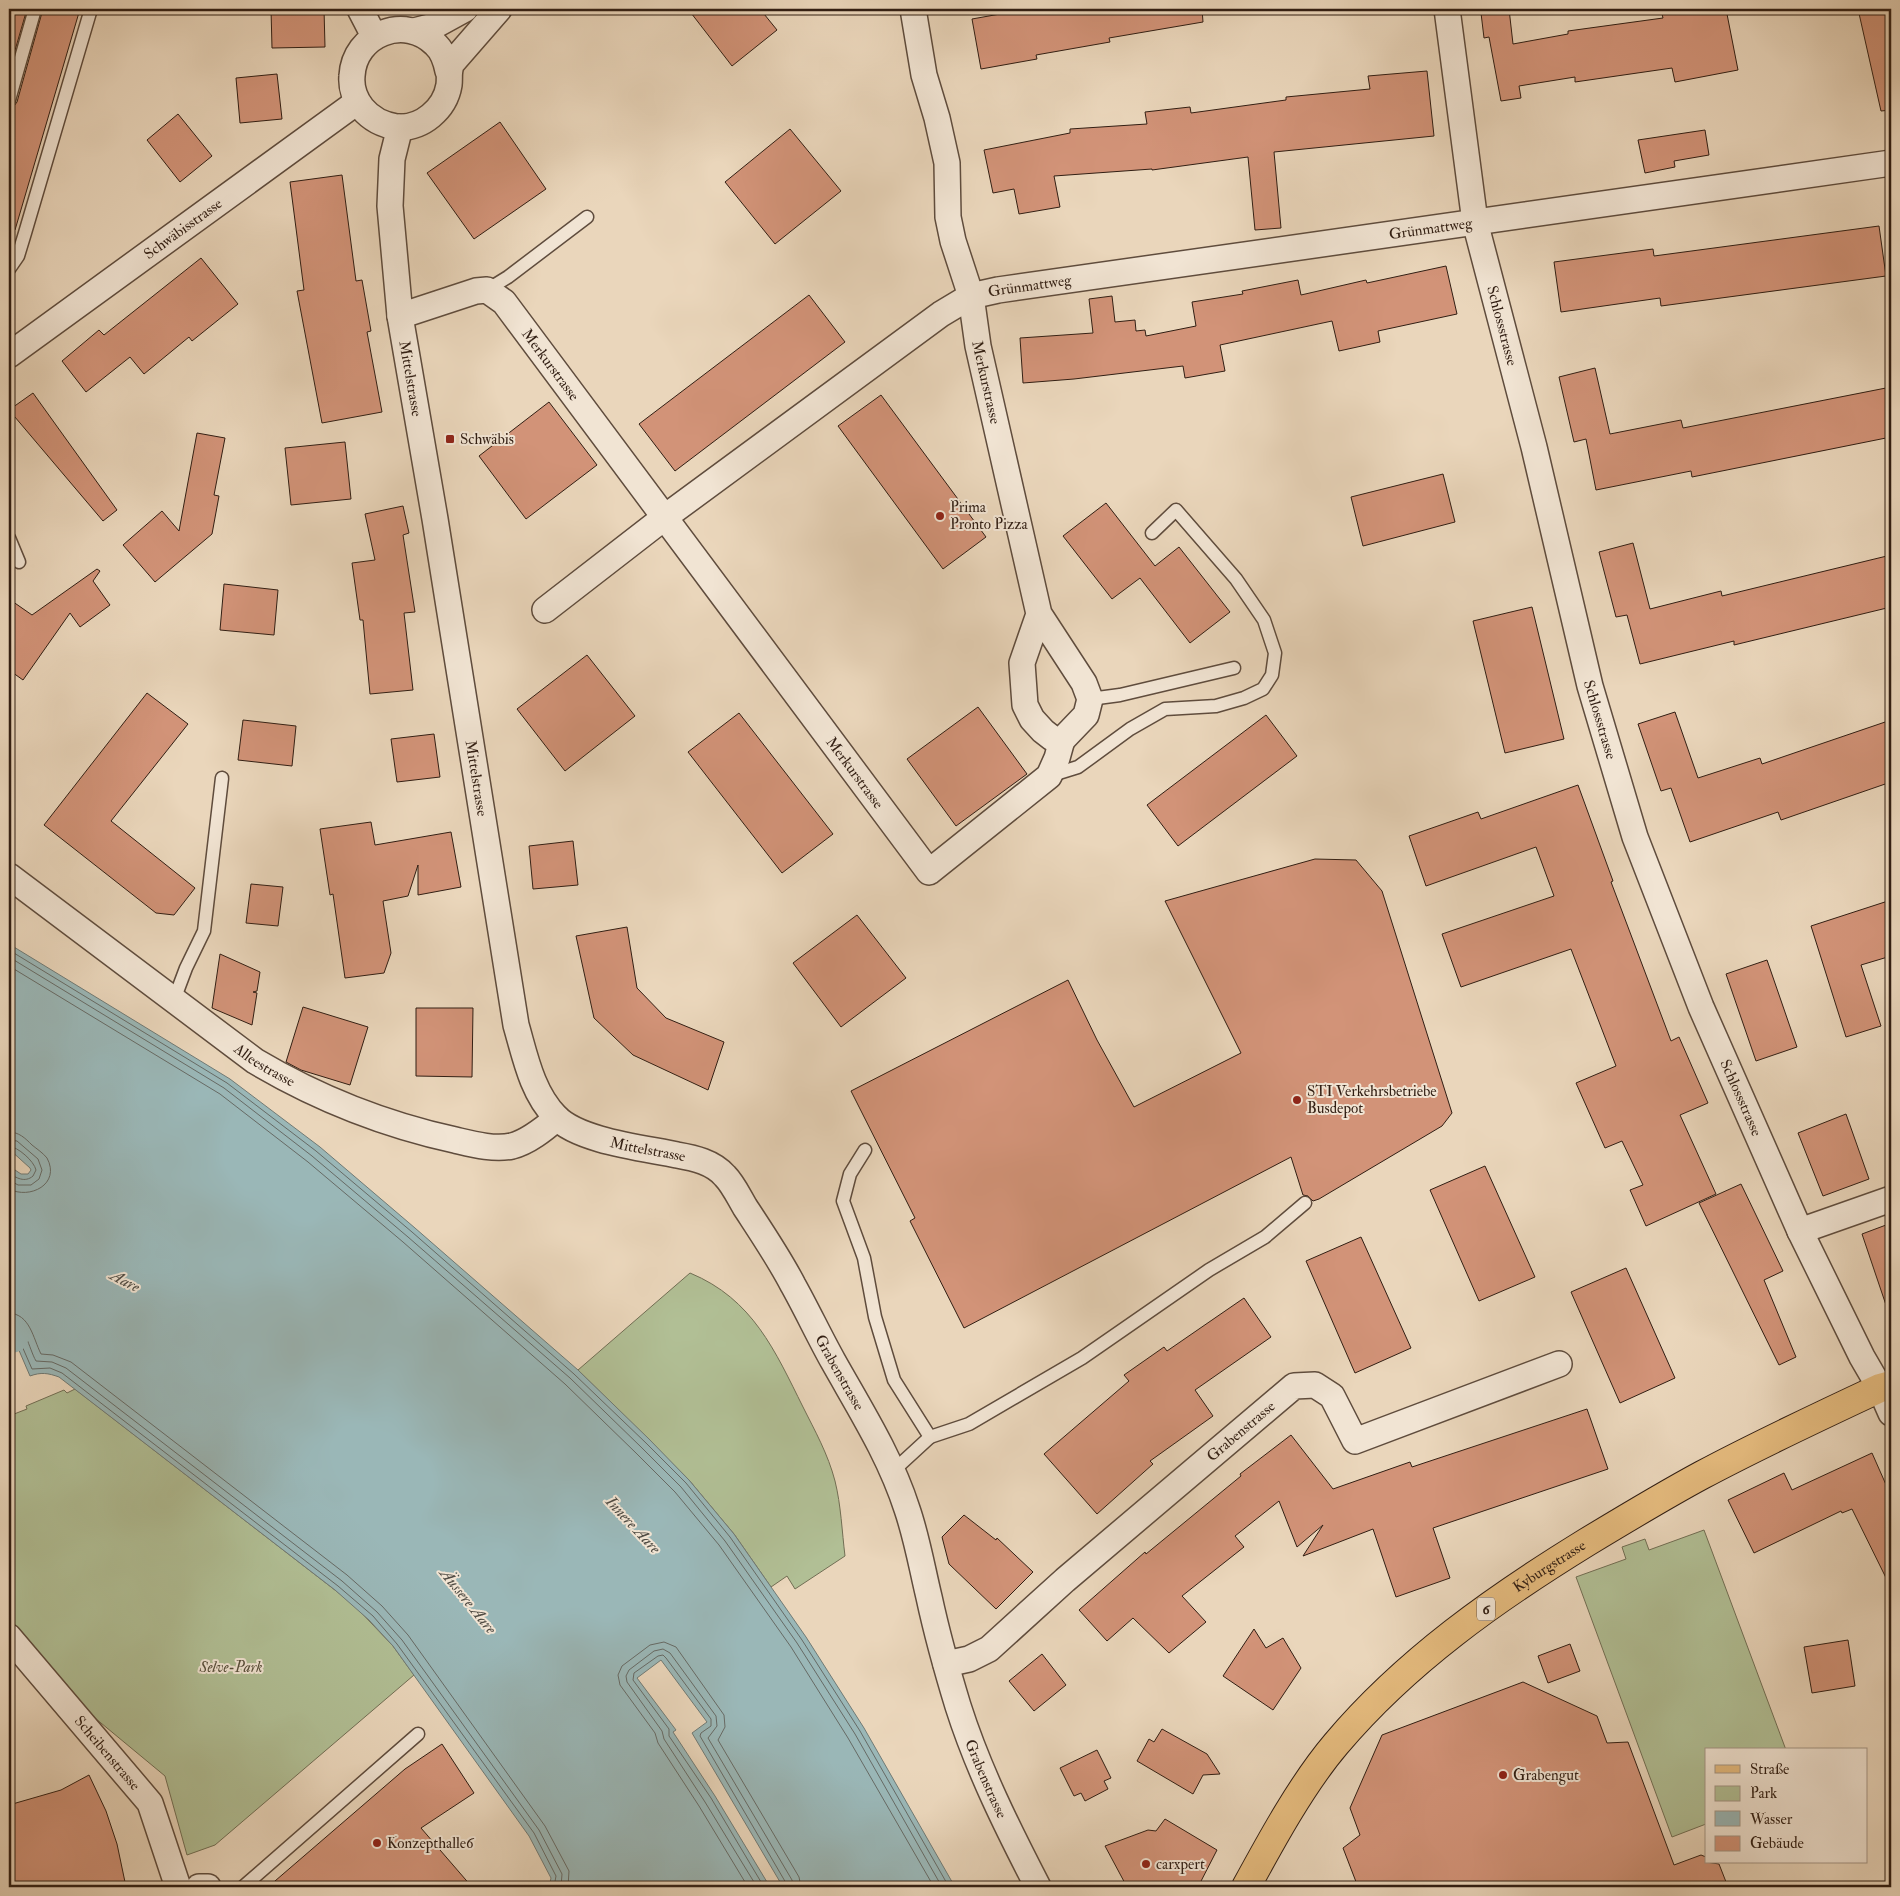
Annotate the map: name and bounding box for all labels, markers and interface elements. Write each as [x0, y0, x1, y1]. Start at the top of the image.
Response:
street label: Schwäbisstrasse [140, 194, 226, 263]
street label: Grünmattweg [1388, 213, 1474, 244]
street label: Grünmattweg [986, 270, 1073, 301]
street label: Schlossstrasse [1483, 284, 1522, 368]
street label: Merkurstrasse [518, 325, 584, 404]
street label: Mittelstrasse [395, 339, 427, 418]
street label: Merkurstrasse [968, 339, 1005, 426]
place label: Schwäbis [460, 430, 514, 449]
marker: Schwäbis [444, 433, 456, 445]
place label: Prima Pronto Pizza [950, 498, 1028, 534]
marker: Prima Pronto Pizza [934, 510, 946, 522]
street label: Schlossstrasse [1579, 678, 1621, 762]
street label: Merkurstrasse [822, 733, 888, 812]
street label: Mittelstrasse [461, 739, 492, 818]
street label: Alleestrasse [229, 1038, 298, 1091]
street label: Schlossstrasse [1716, 1056, 1766, 1139]
place label: STI Verkehrsbetriebe Busdepot [1307, 1082, 1437, 1119]
marker: STI Verkehrsbetriebe Busdepot [1291, 1094, 1303, 1106]
street label: Mittelstrasse [608, 1133, 687, 1166]
water label: Aare [105, 1264, 144, 1297]
street label: Grabenstrasse [811, 1331, 869, 1414]
street label: Grabenstrasse [1203, 1397, 1279, 1465]
water label: Innere Aare [601, 1491, 665, 1559]
street label: Kyburgstrasse [1509, 1536, 1589, 1597]
water label: Äussere Aare [434, 1562, 501, 1639]
road number: 6 [1477, 1598, 1495, 1620]
park label: Selve-Park [199, 1658, 262, 1677]
street label: Scheibenstrasse [70, 1712, 145, 1794]
street label: Grabenstrasse [961, 1736, 1012, 1821]
legend [1705, 1748, 1868, 1864]
text: Straße [1750, 1760, 1789, 1779]
place label: Grabengut [1513, 1766, 1579, 1785]
marker: Grabengut [1497, 1769, 1509, 1781]
text: Park [1750, 1784, 1777, 1803]
text: Wasser [1749, 1810, 1793, 1829]
place label: Konzepthalle6 [387, 1834, 475, 1854]
text: Gebäude [1750, 1834, 1804, 1853]
marker: Konzepthalle6 [371, 1837, 383, 1849]
place label: carxpert [1156, 1855, 1205, 1875]
marker: carxpert [1140, 1858, 1152, 1870]

